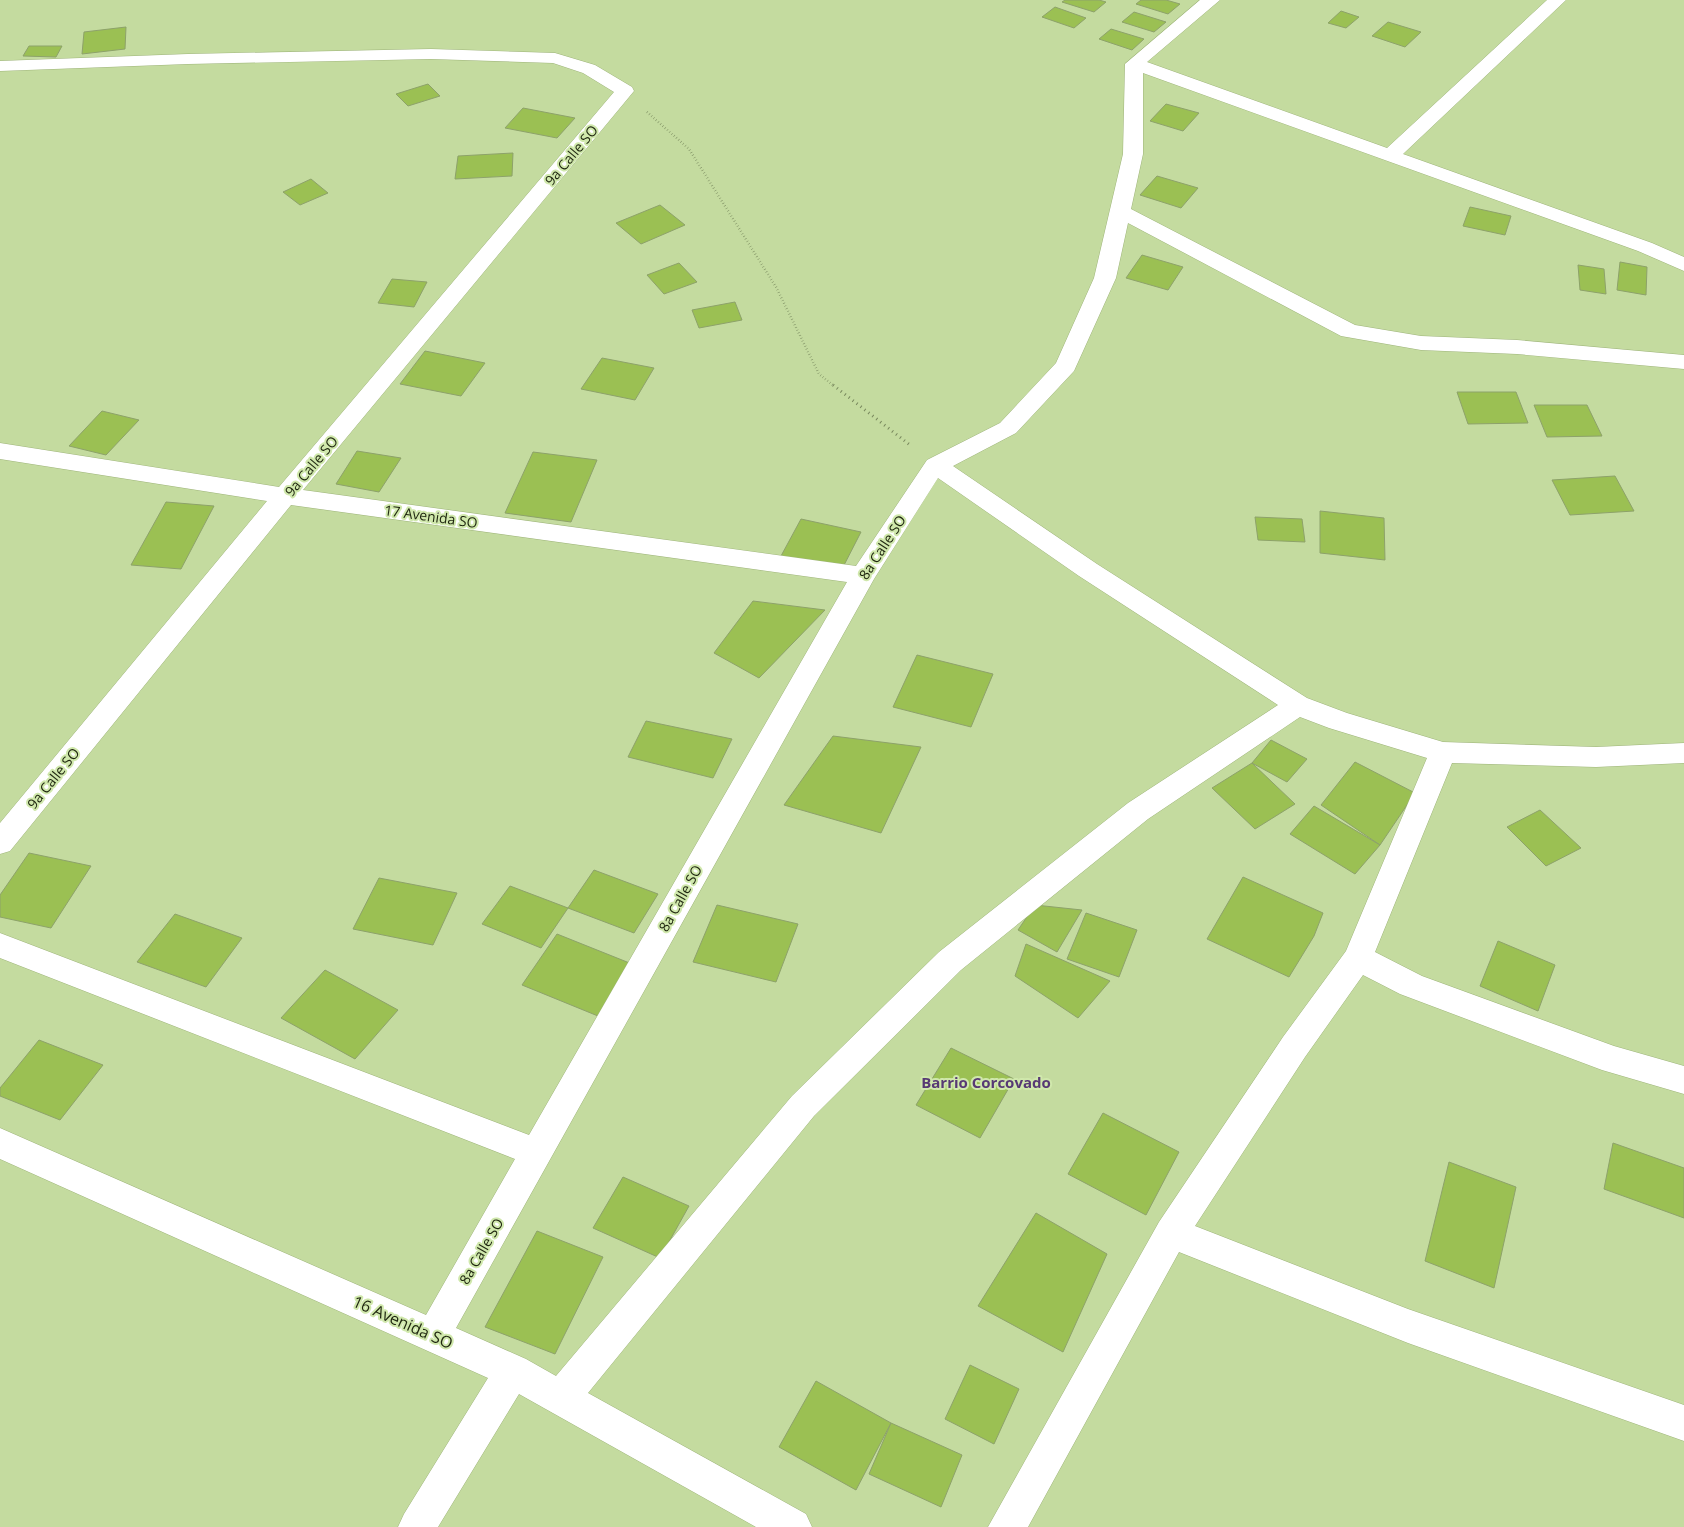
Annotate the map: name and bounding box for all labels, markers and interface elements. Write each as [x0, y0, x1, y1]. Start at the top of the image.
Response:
street label: 9a Calle SO [540, 121, 602, 189]
street label: 9a Calle SO [280, 432, 342, 500]
street label: 17 Avenida SO [383, 500, 479, 532]
street label: 8a Calle SO [854, 511, 910, 583]
street label: 9a Calle SO [23, 744, 83, 812]
street label: 8a Calle SO [654, 861, 706, 935]
district label: Barrio Corcovado [921, 1072, 1051, 1092]
street label: 8a Calle SO [454, 1214, 508, 1287]
street label: 16 Avenida SO [349, 1290, 457, 1354]

